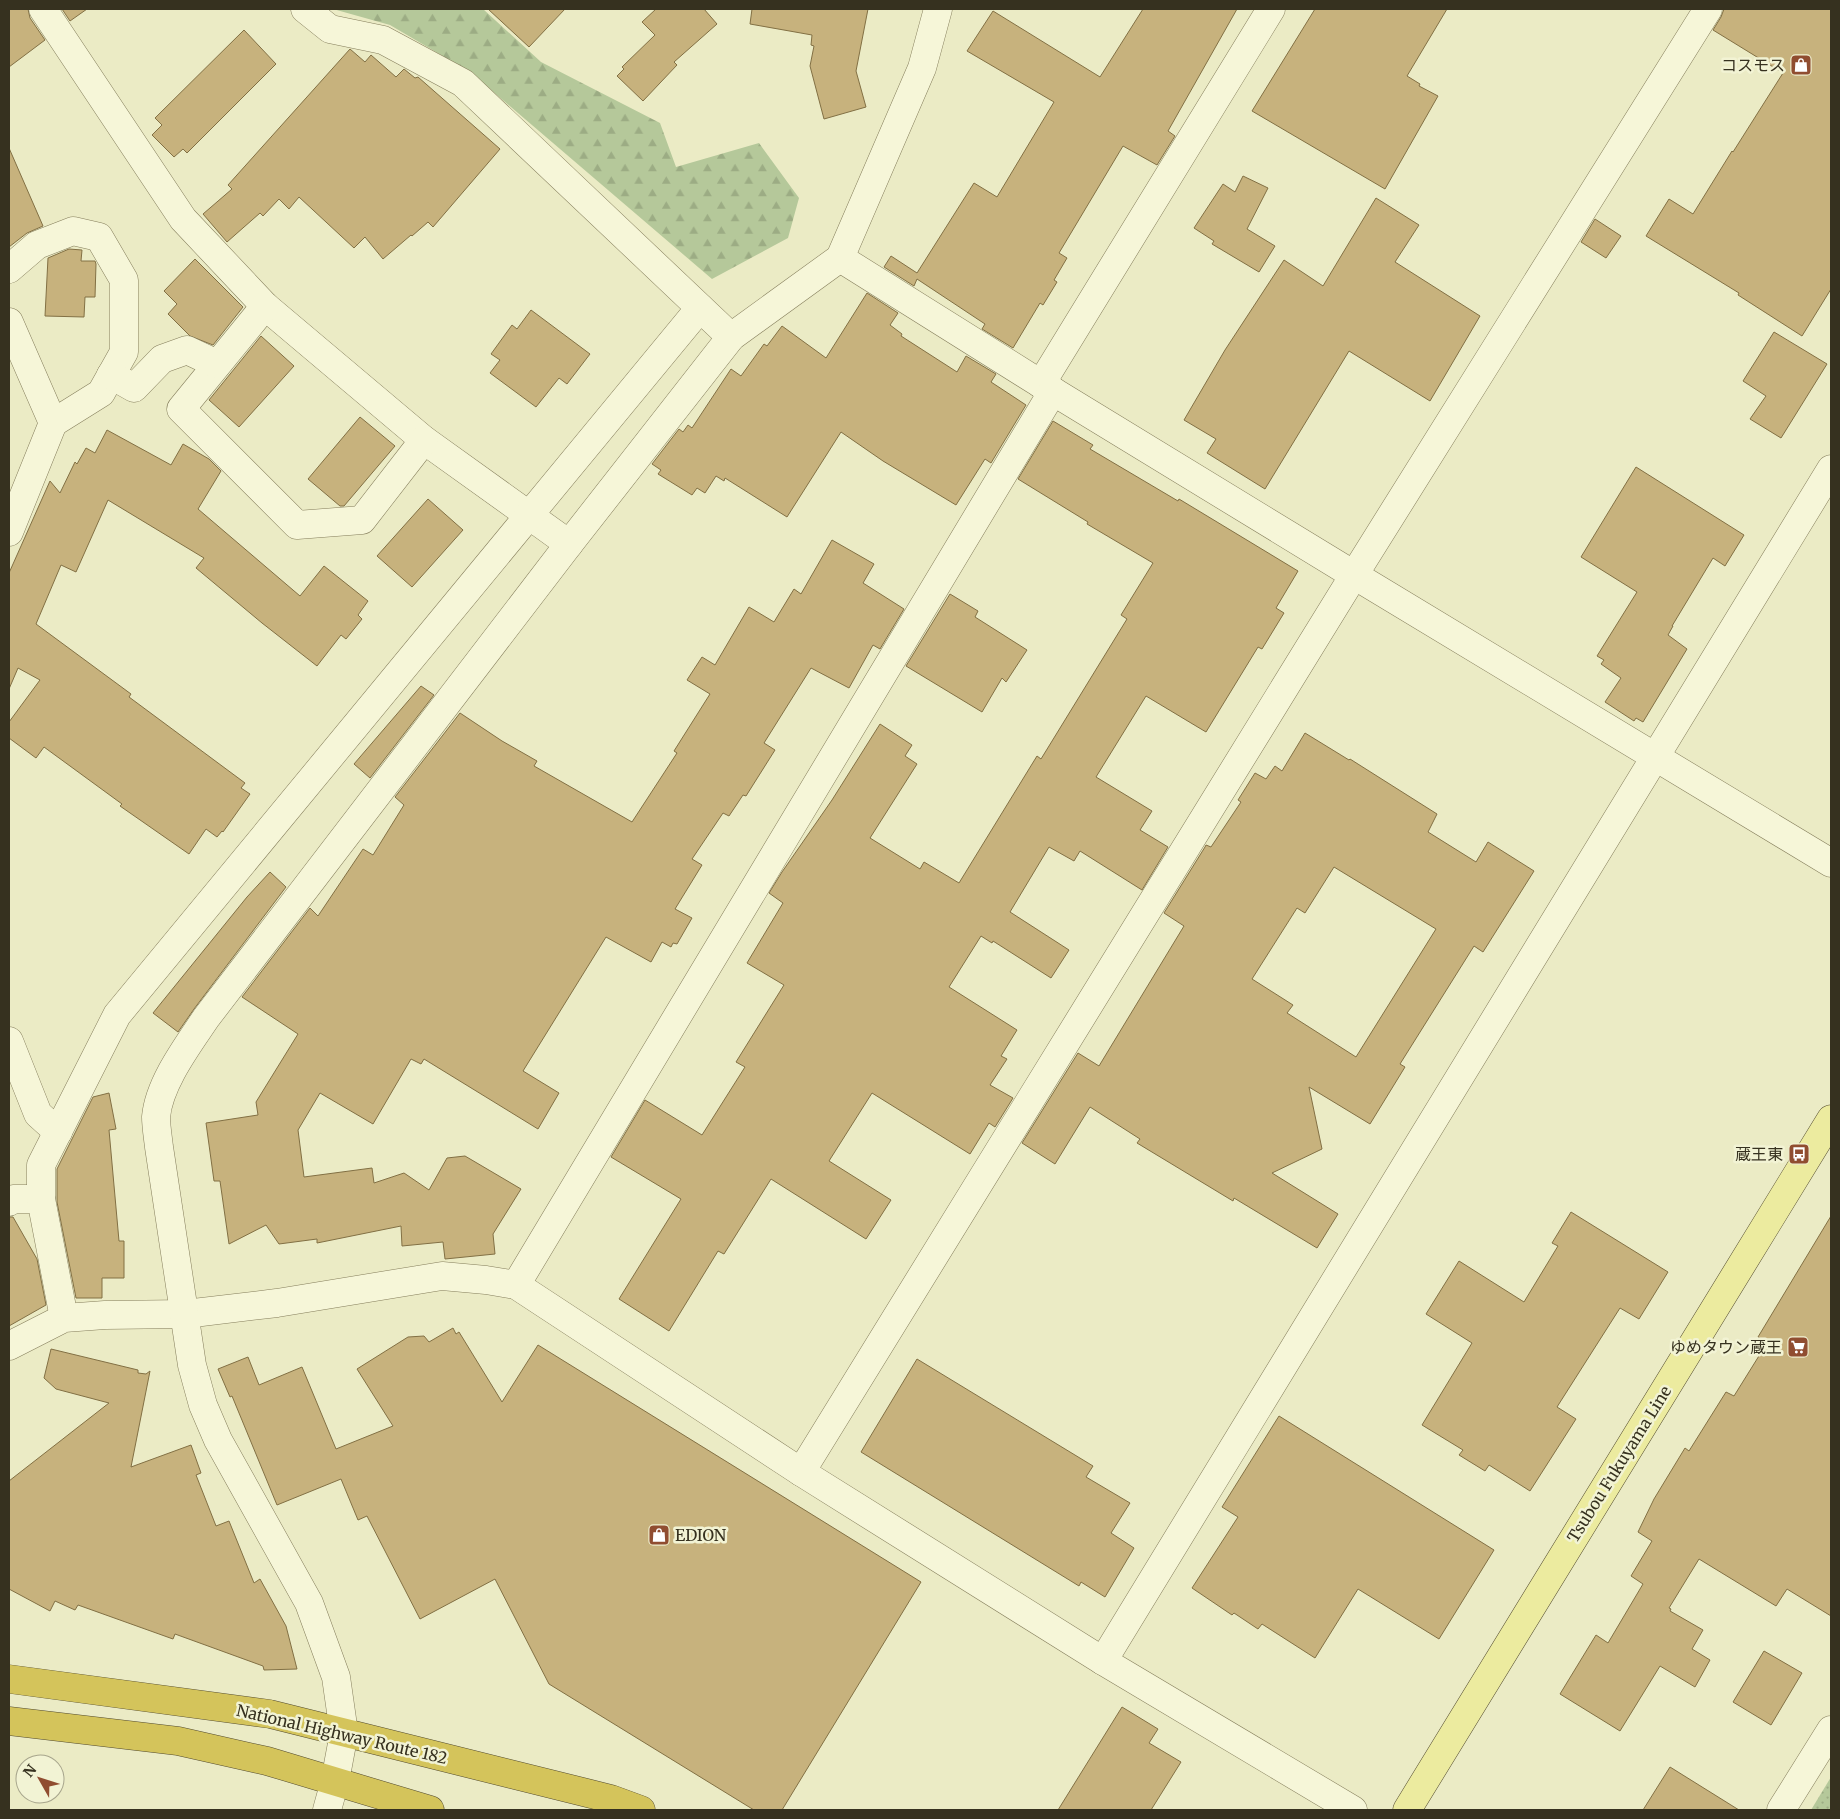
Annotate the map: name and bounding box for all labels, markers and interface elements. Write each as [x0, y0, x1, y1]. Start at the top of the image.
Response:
shop icon: コスモス [1789, 53, 1813, 77]
place label: コスモス [1721, 55, 1785, 75]
bus stop icon: 蔵王東 [1787, 1142, 1811, 1166]
place label: 蔵王東 [1735, 1144, 1783, 1164]
supermarket icon: ゆめタウン蔵王 [1786, 1335, 1810, 1359]
place label: ゆめタウン蔵王 [1670, 1337, 1782, 1357]
street label: Tsubou Fukuyama Line [1563, 1382, 1675, 1546]
shop icon: EDION [647, 1523, 671, 1547]
place label: EDION [675, 1525, 727, 1545]
street label: National Highway Route 182 [235, 1700, 449, 1768]
north arrow [15, 1754, 65, 1804]
text: N [19, 1761, 40, 1781]

